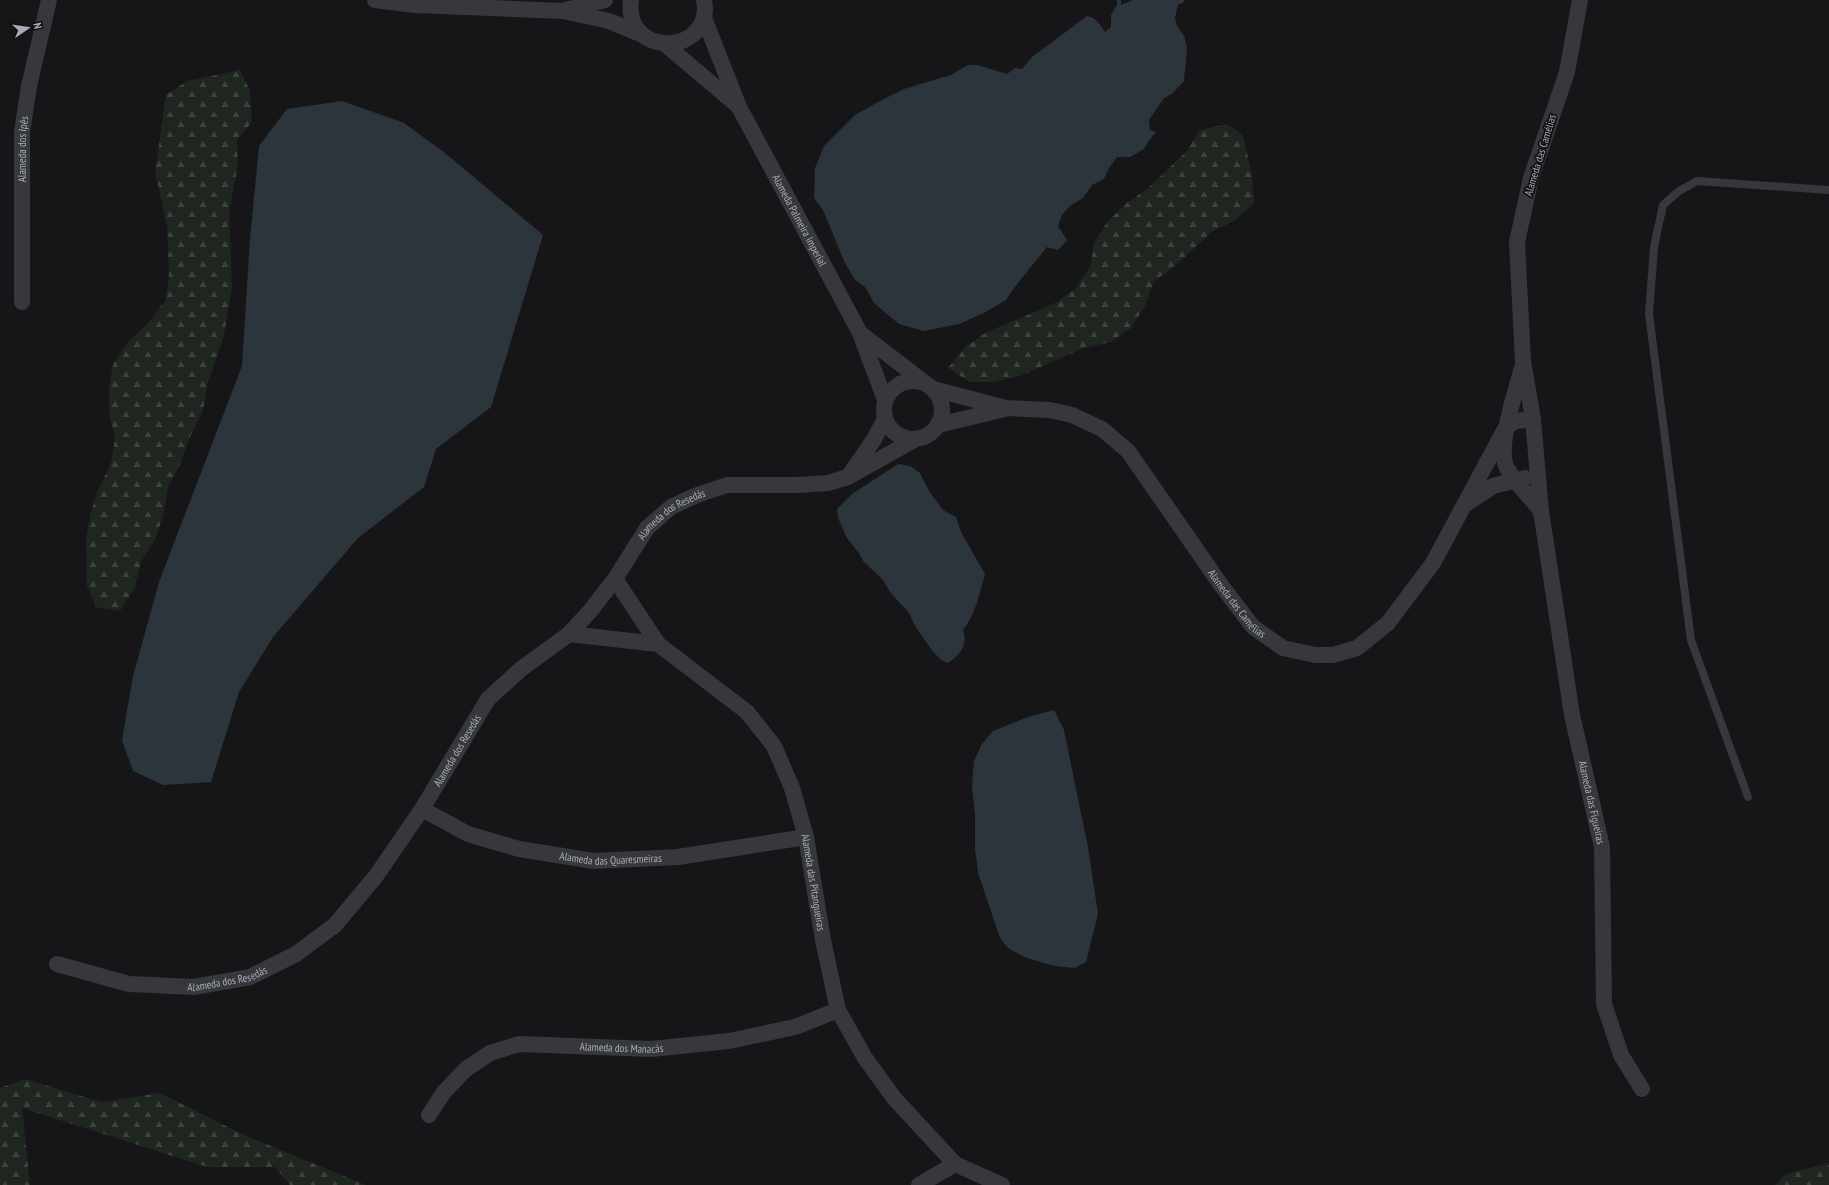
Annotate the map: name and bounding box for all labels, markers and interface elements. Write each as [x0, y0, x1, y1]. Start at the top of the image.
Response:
north arrow [8, 8, 48, 48]
text: N [30, 21, 45, 30]
street label: Alameda das Camélias [1521, 112, 1559, 198]
street label: Alameda dos Ipês [15, 115, 31, 182]
street label: Alameda Palmeira Imperial [769, 172, 830, 269]
street label: Alameda dos Resedás [634, 486, 707, 543]
street label: Alameda das Camélias [1205, 566, 1269, 641]
street label: Alameda dos Resedás [430, 712, 484, 789]
street label: Alameda das Figueiras [1576, 759, 1608, 846]
street label: Alameda das Pitangueiras [798, 832, 828, 932]
street label: Alameda das Quaresmeiras [559, 849, 662, 868]
street label: Alameda dos Resedás [187, 963, 270, 994]
street label: Alameda dos Manacás [579, 1039, 664, 1056]

